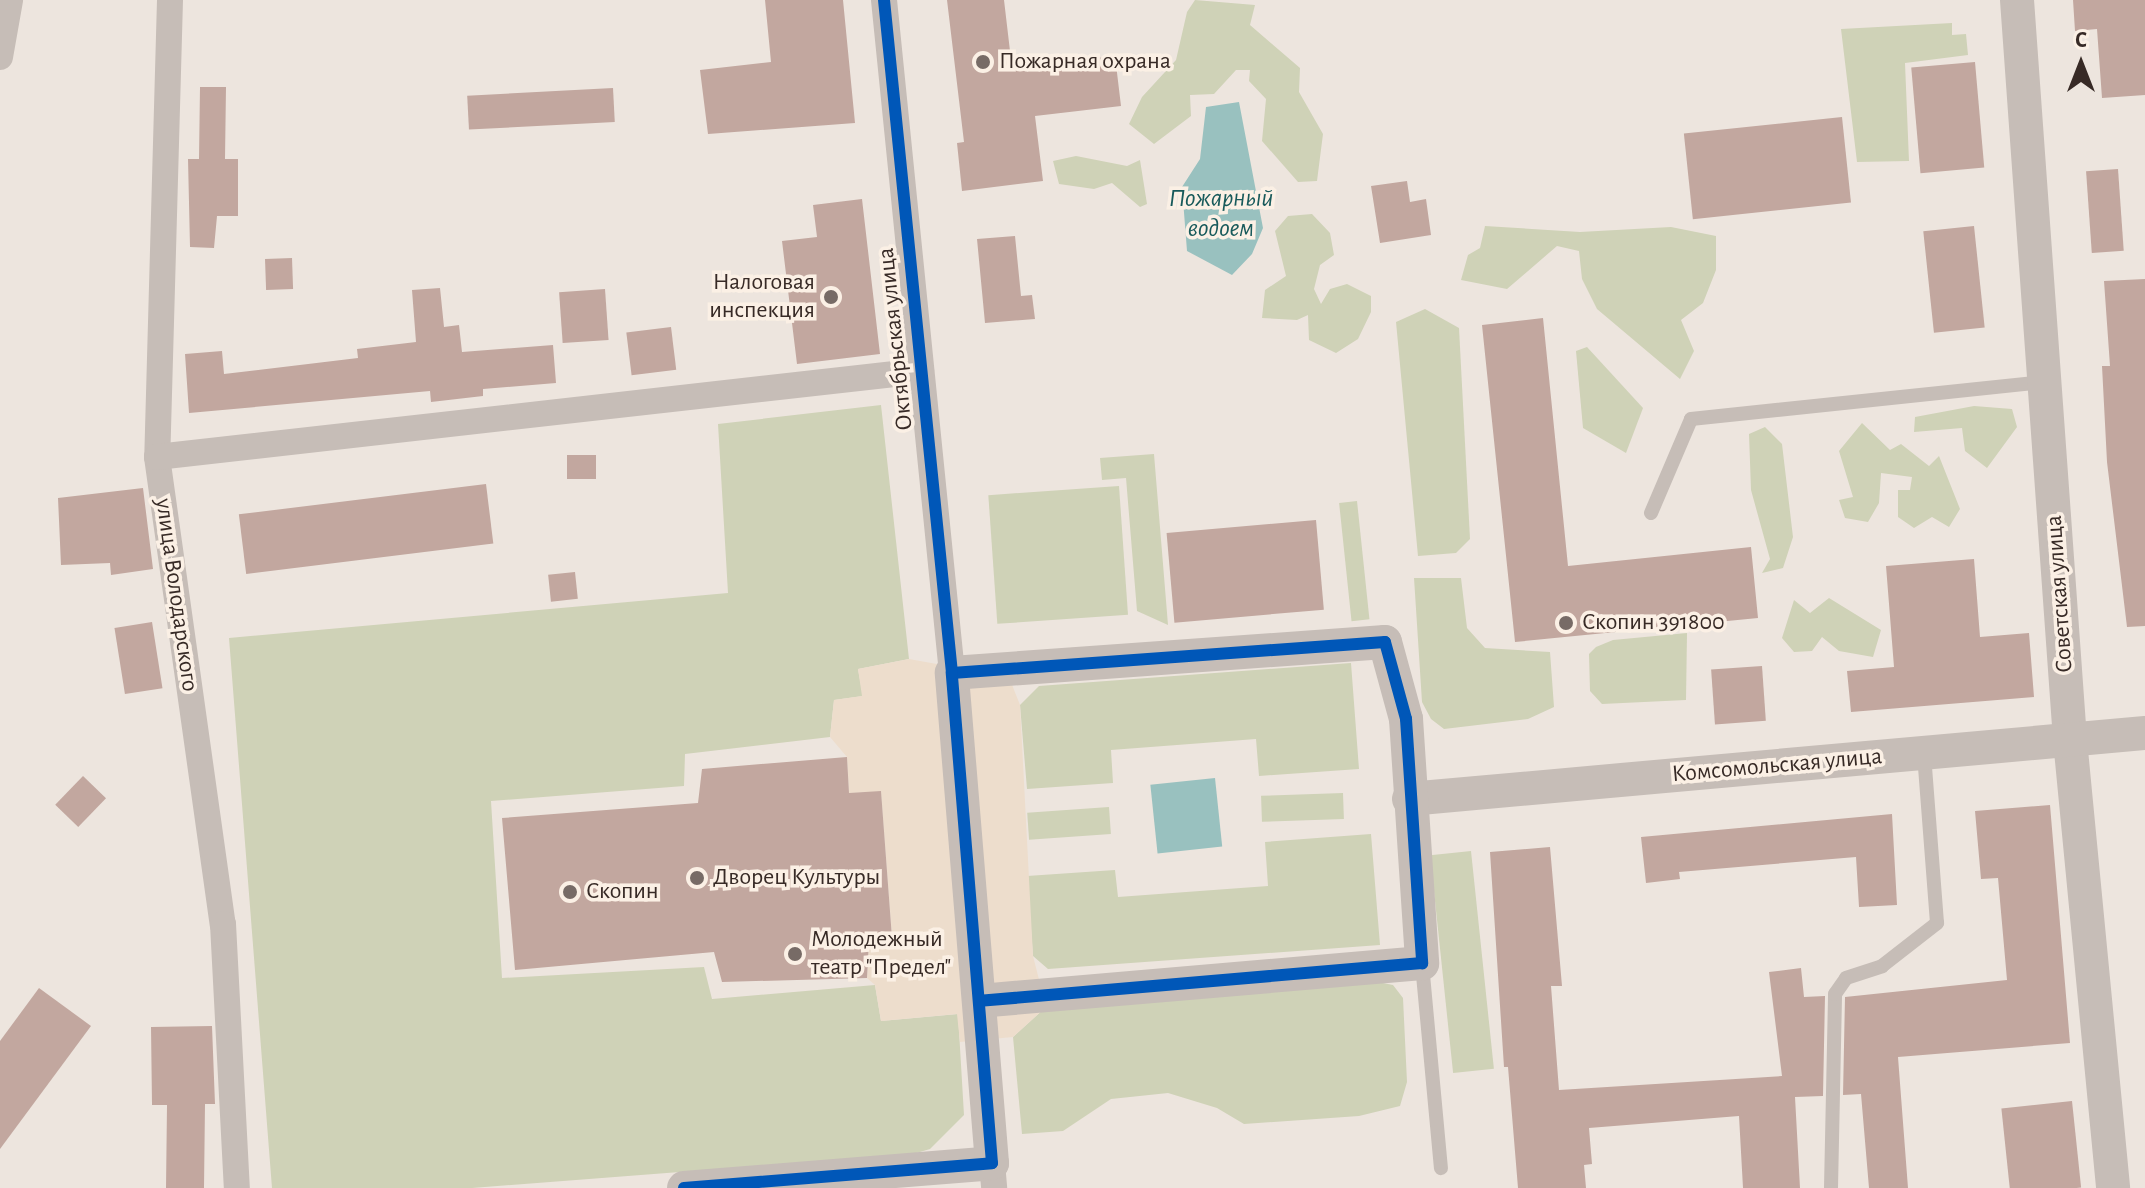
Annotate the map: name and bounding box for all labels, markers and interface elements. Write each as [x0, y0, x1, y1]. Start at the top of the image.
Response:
north arrow [2041, 24, 2121, 104]
text: С [2075, 29, 2087, 51]
place label: Пожарная охрана [999, 48, 1171, 76]
marker: Пожарная охрана [974, 53, 992, 71]
water label: Пожарный водоем [1169, 183, 1273, 244]
street label: Октябрьская улица [872, 246, 920, 432]
place label: Налоговая инспекция [709, 269, 815, 325]
marker: Налоговая инспекция [822, 288, 840, 306]
street label: улица Володарского [148, 497, 204, 693]
street label: Советская улица [2040, 514, 2080, 674]
place label: Скопин 391800 [1582, 609, 1725, 637]
marker: Скопин 391800 [1557, 614, 1575, 632]
street label: Комсомольская улица [1671, 742, 1883, 790]
place label: Дворец Культуры [713, 864, 880, 892]
marker: Дворец Культуры [688, 869, 706, 887]
place label: Скопин [586, 878, 659, 906]
marker: Скопин [561, 883, 579, 901]
place label: Молодежный театр "Предел" [811, 926, 951, 982]
marker: Молодежный театр "Предел" [786, 945, 804, 963]

